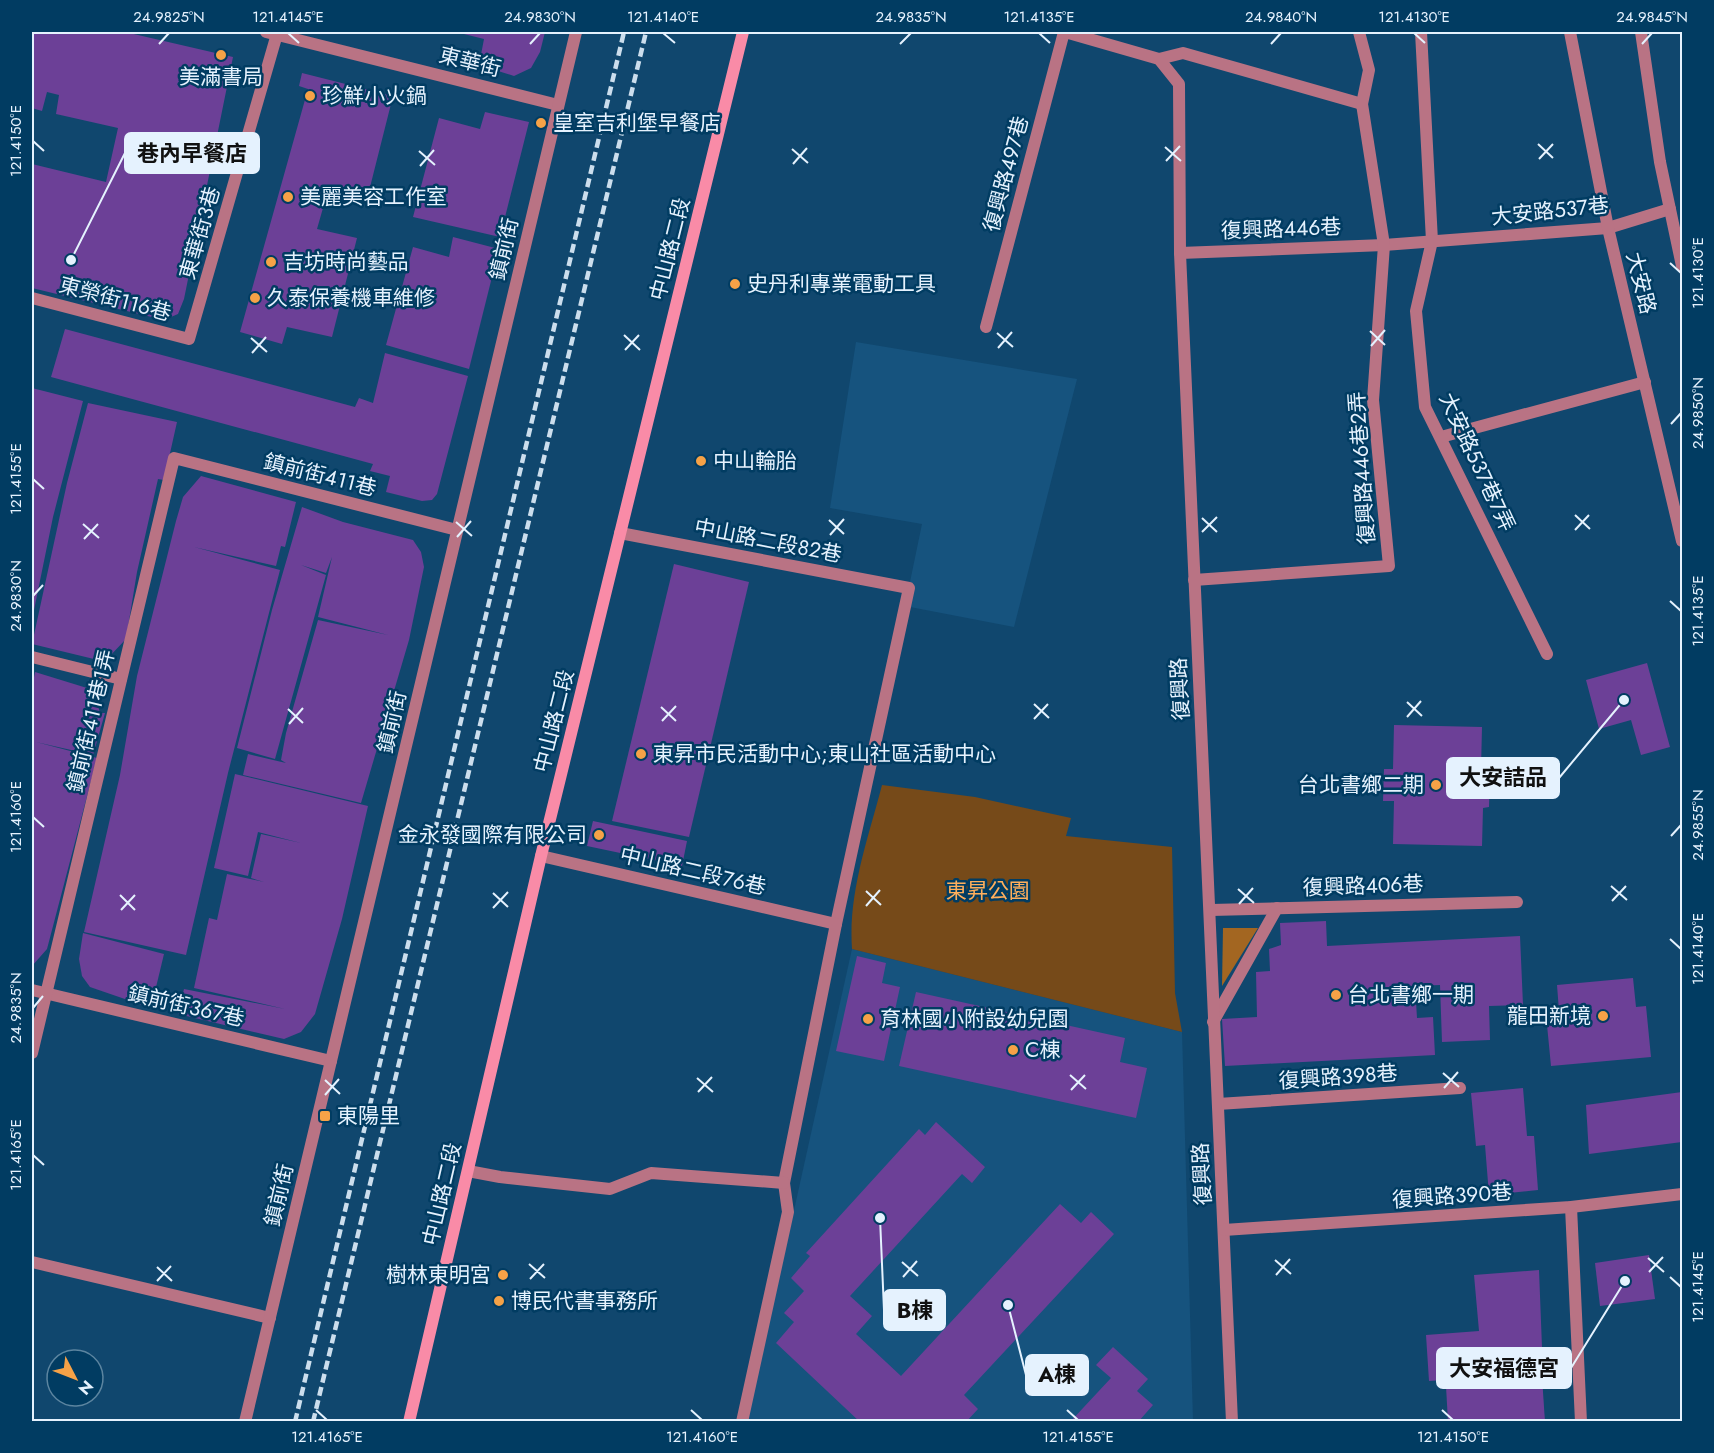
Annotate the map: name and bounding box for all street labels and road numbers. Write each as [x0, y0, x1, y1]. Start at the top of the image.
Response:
street label: 東華街 [436, 40, 504, 84]
street label: 復興路497巷 [976, 113, 1036, 235]
street label: 東華街3巷 [172, 183, 228, 283]
street label: 大安路537巷 [1490, 190, 1610, 232]
street label: 中山路二段 [643, 194, 697, 304]
street label: 復興路446巷 [1220, 212, 1342, 246]
street label: 鎮前街 [482, 215, 526, 283]
street label: 大安路 [1619, 249, 1663, 317]
street label: 東榮街116巷 [56, 270, 174, 328]
street label: 大安路537巷7弄 [1432, 388, 1522, 536]
street label: 復興路446巷2弄 [1342, 390, 1382, 546]
street label: 鎮前街411巷 [261, 447, 379, 503]
street label: 中山路二段82巷 [692, 512, 844, 570]
street label: 鎮前街411巷1弄 [60, 647, 122, 795]
street label: 復興路 [1163, 657, 1197, 721]
street label: 中山路二段 [527, 666, 581, 776]
street label: 鎮前街 [370, 688, 414, 756]
street label: 中山路二段76巷 [617, 840, 769, 902]
street label: 復興路406巷 [1302, 869, 1424, 903]
street label: 鎮前街367巷 [125, 978, 247, 1034]
street label: 復興路398巷 [1278, 1058, 1398, 1096]
street label: 中山路二段 [416, 1139, 468, 1249]
street label: 復興路 [1185, 1142, 1219, 1206]
street label: 鎮前街 [257, 1161, 301, 1229]
street label: 復興路390巷 [1391, 1177, 1513, 1215]

